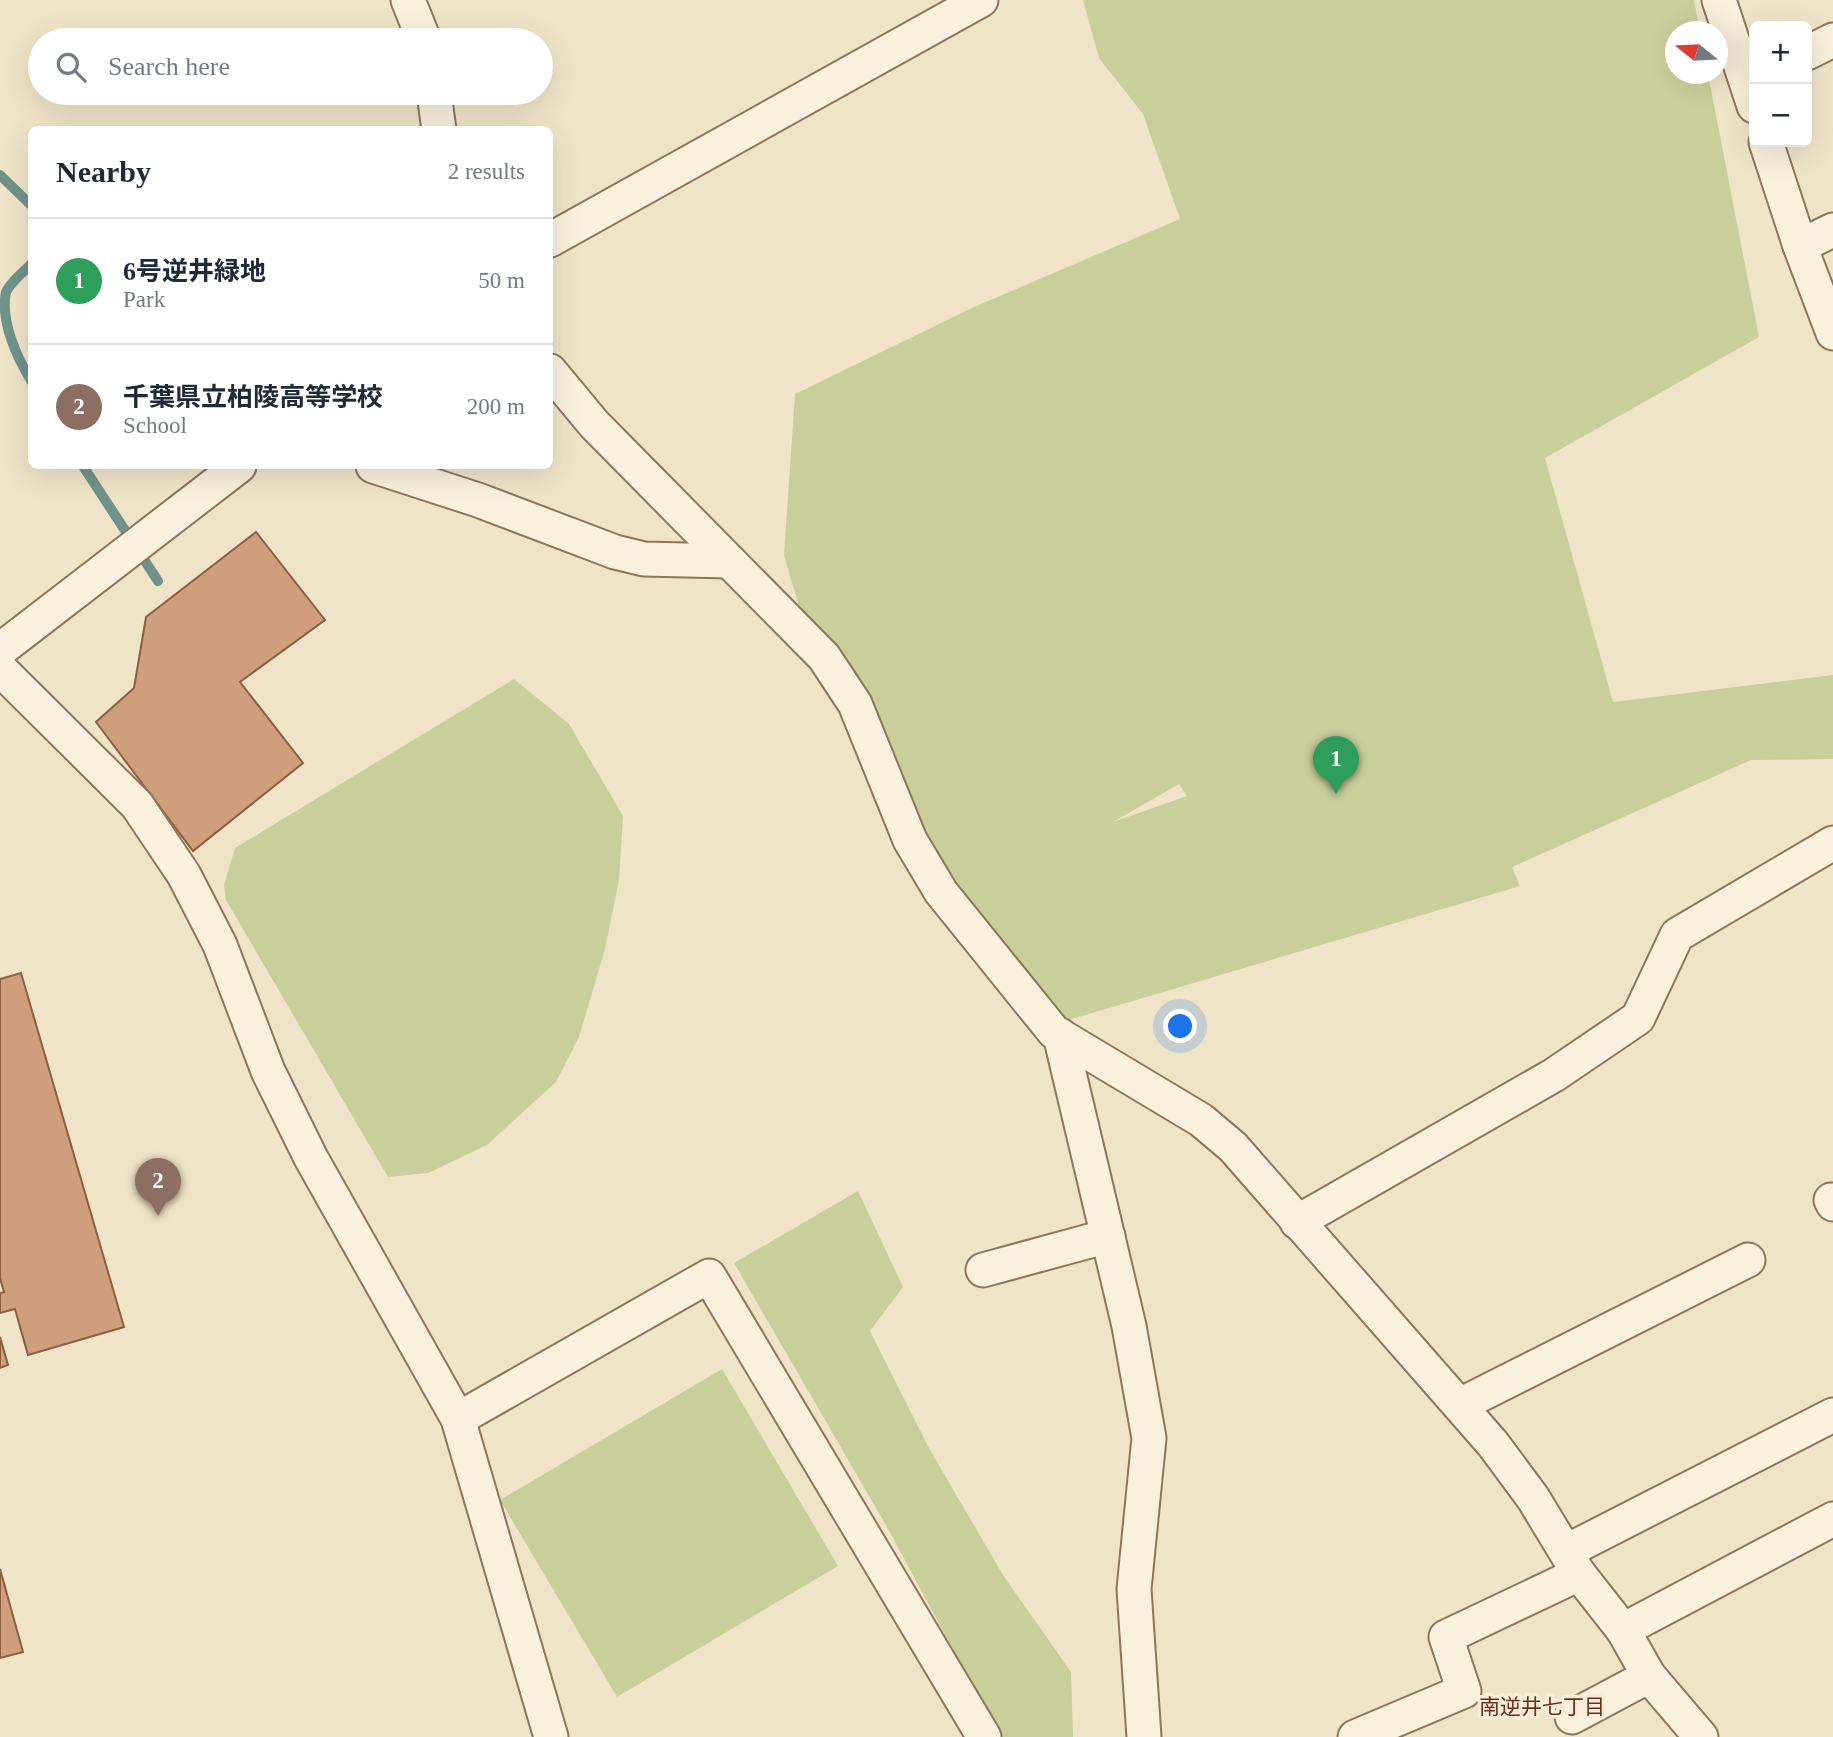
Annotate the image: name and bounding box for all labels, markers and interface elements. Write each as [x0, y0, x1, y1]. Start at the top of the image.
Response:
north arrow [1665, 21, 1728, 84]
map controls [1749, 21, 1812, 147]
button: + [1749, 21, 1812, 84]
search box [28, 28, 553, 105]
icon: search [52, 48, 90, 86]
text: Search here [108, 52, 230, 81]
button: − [1749, 84, 1812, 147]
text: Nearby [56, 155, 151, 188]
text: 2 results [448, 159, 525, 184]
text: 6号逆井緑地 [123, 257, 266, 286]
text: 1 [73, 268, 85, 293]
text: 50 m [478, 268, 525, 293]
text: Park [123, 287, 165, 312]
text: 千葉県立柏陵高等学校 [123, 383, 383, 412]
text: 2 [73, 394, 85, 419]
text: 200 m [467, 394, 525, 419]
text: School [123, 413, 187, 438]
pin: 1 [1313, 736, 1359, 794]
your location [1163, 1009, 1197, 1043]
pin: 2 [135, 1158, 181, 1216]
district label: 南逆井七丁目 [1479, 1695, 1605, 1719]

